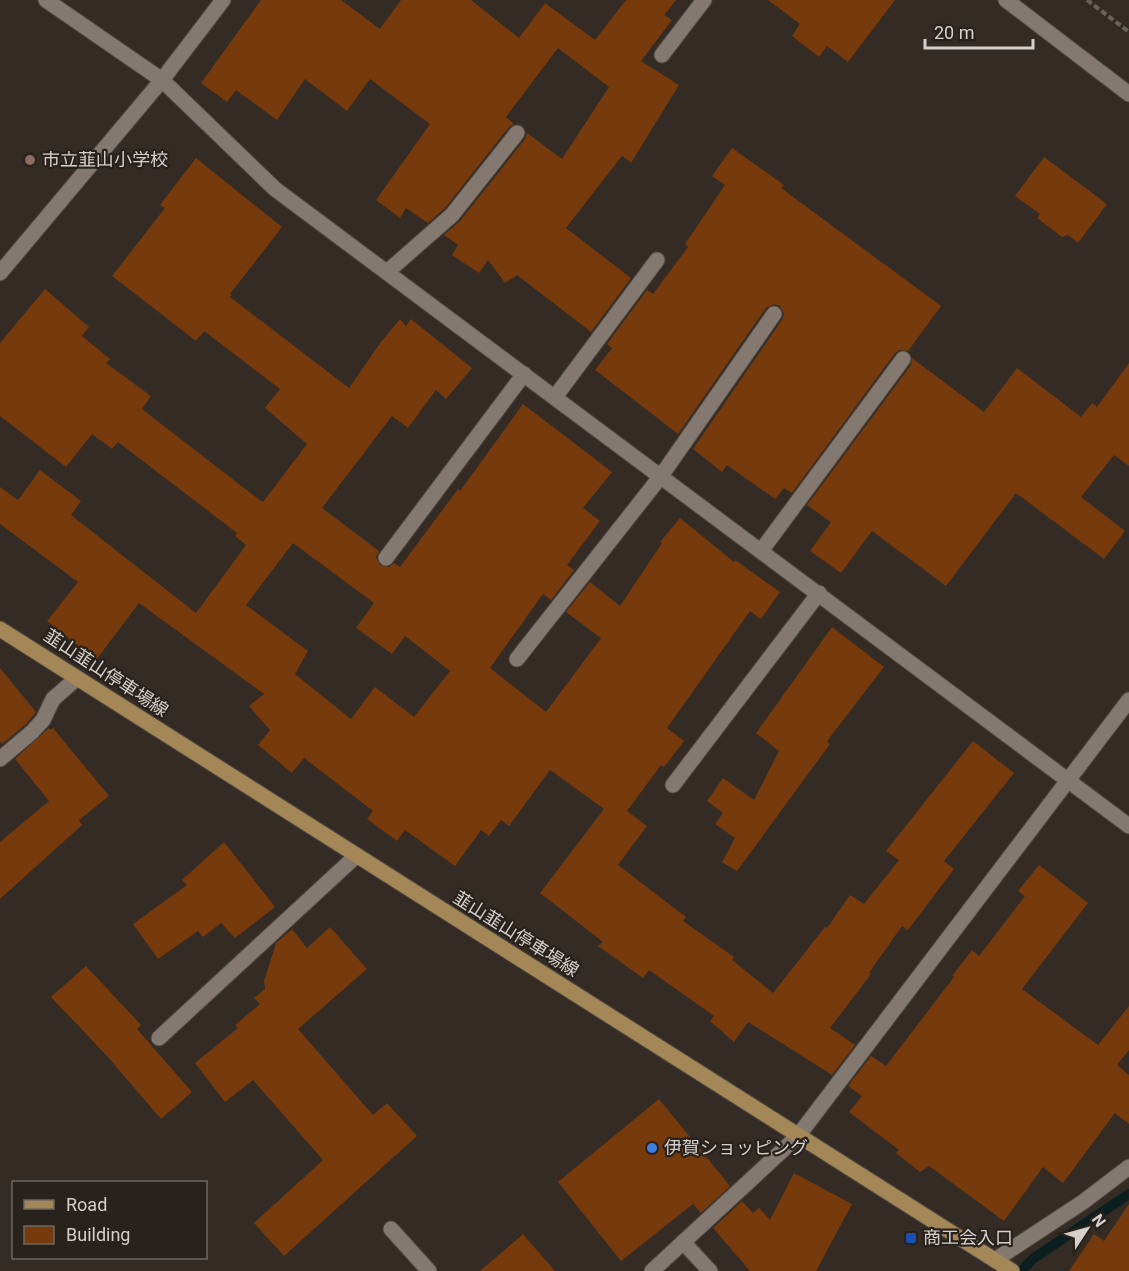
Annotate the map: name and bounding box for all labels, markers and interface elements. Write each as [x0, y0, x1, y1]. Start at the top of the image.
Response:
scale bar [925, 12, 1033, 50]
text: 20 m [934, 22, 974, 43]
place label: 市立韮山小学校 [42, 149, 168, 170]
marker: 市立韮山小学校 [23, 153, 37, 167]
street label: 韮山韮山停車場線 [40, 625, 172, 721]
street label: 韮山韮山停車場線 [450, 887, 583, 981]
place label: 伊賀ショッピング [664, 1137, 808, 1158]
marker: 伊賀ショッピング [645, 1141, 659, 1155]
legend [12, 1181, 207, 1259]
text: Road [66, 1194, 107, 1215]
north arrow [1057, 1199, 1117, 1259]
text: N [1088, 1210, 1110, 1231]
text: Building [66, 1224, 130, 1245]
place label: 商工会入口 [923, 1227, 1013, 1248]
marker: 商工会入口 [904, 1231, 918, 1245]

